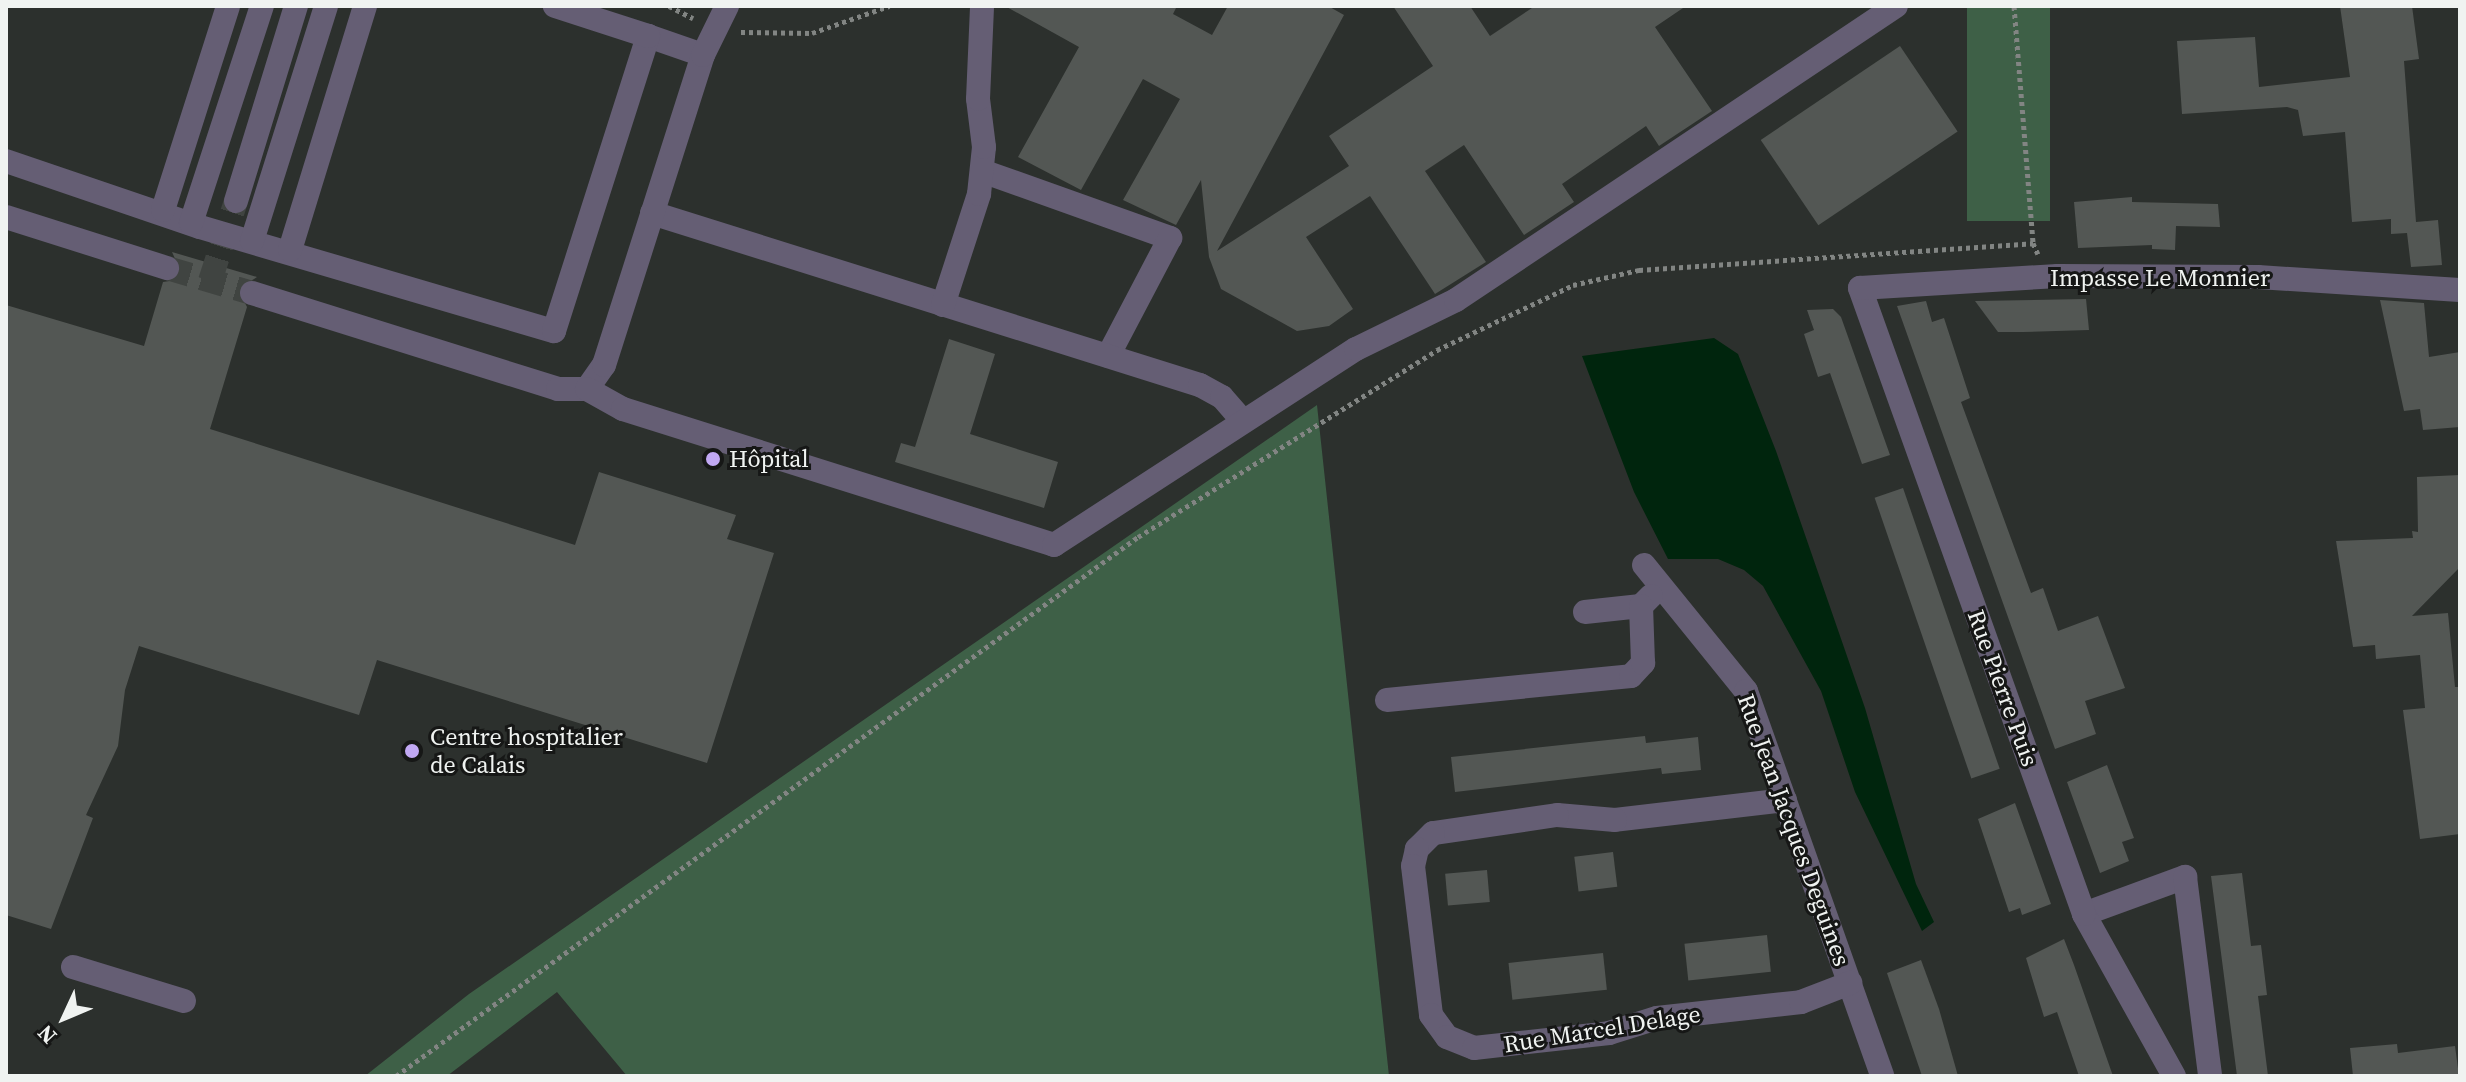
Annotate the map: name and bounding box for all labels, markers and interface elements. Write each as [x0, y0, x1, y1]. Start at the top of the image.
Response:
street label: Impasse Le Monnier [2050, 264, 2270, 292]
place label: Hôpital [729, 445, 809, 473]
marker: Hôpital [704, 450, 722, 468]
street label: Rue Pierre Puis [1961, 606, 2045, 770]
street label: Rue Jean Jacques Deguines [1731, 690, 1857, 970]
place label: Centre hospitalier de Calais [430, 723, 623, 779]
marker: Centre hospitalier de Calais [401, 740, 423, 762]
north arrow [24, 978, 104, 1058]
street label: Rue Marcel Delage [1502, 999, 1702, 1059]
text: N [30, 1018, 63, 1051]

